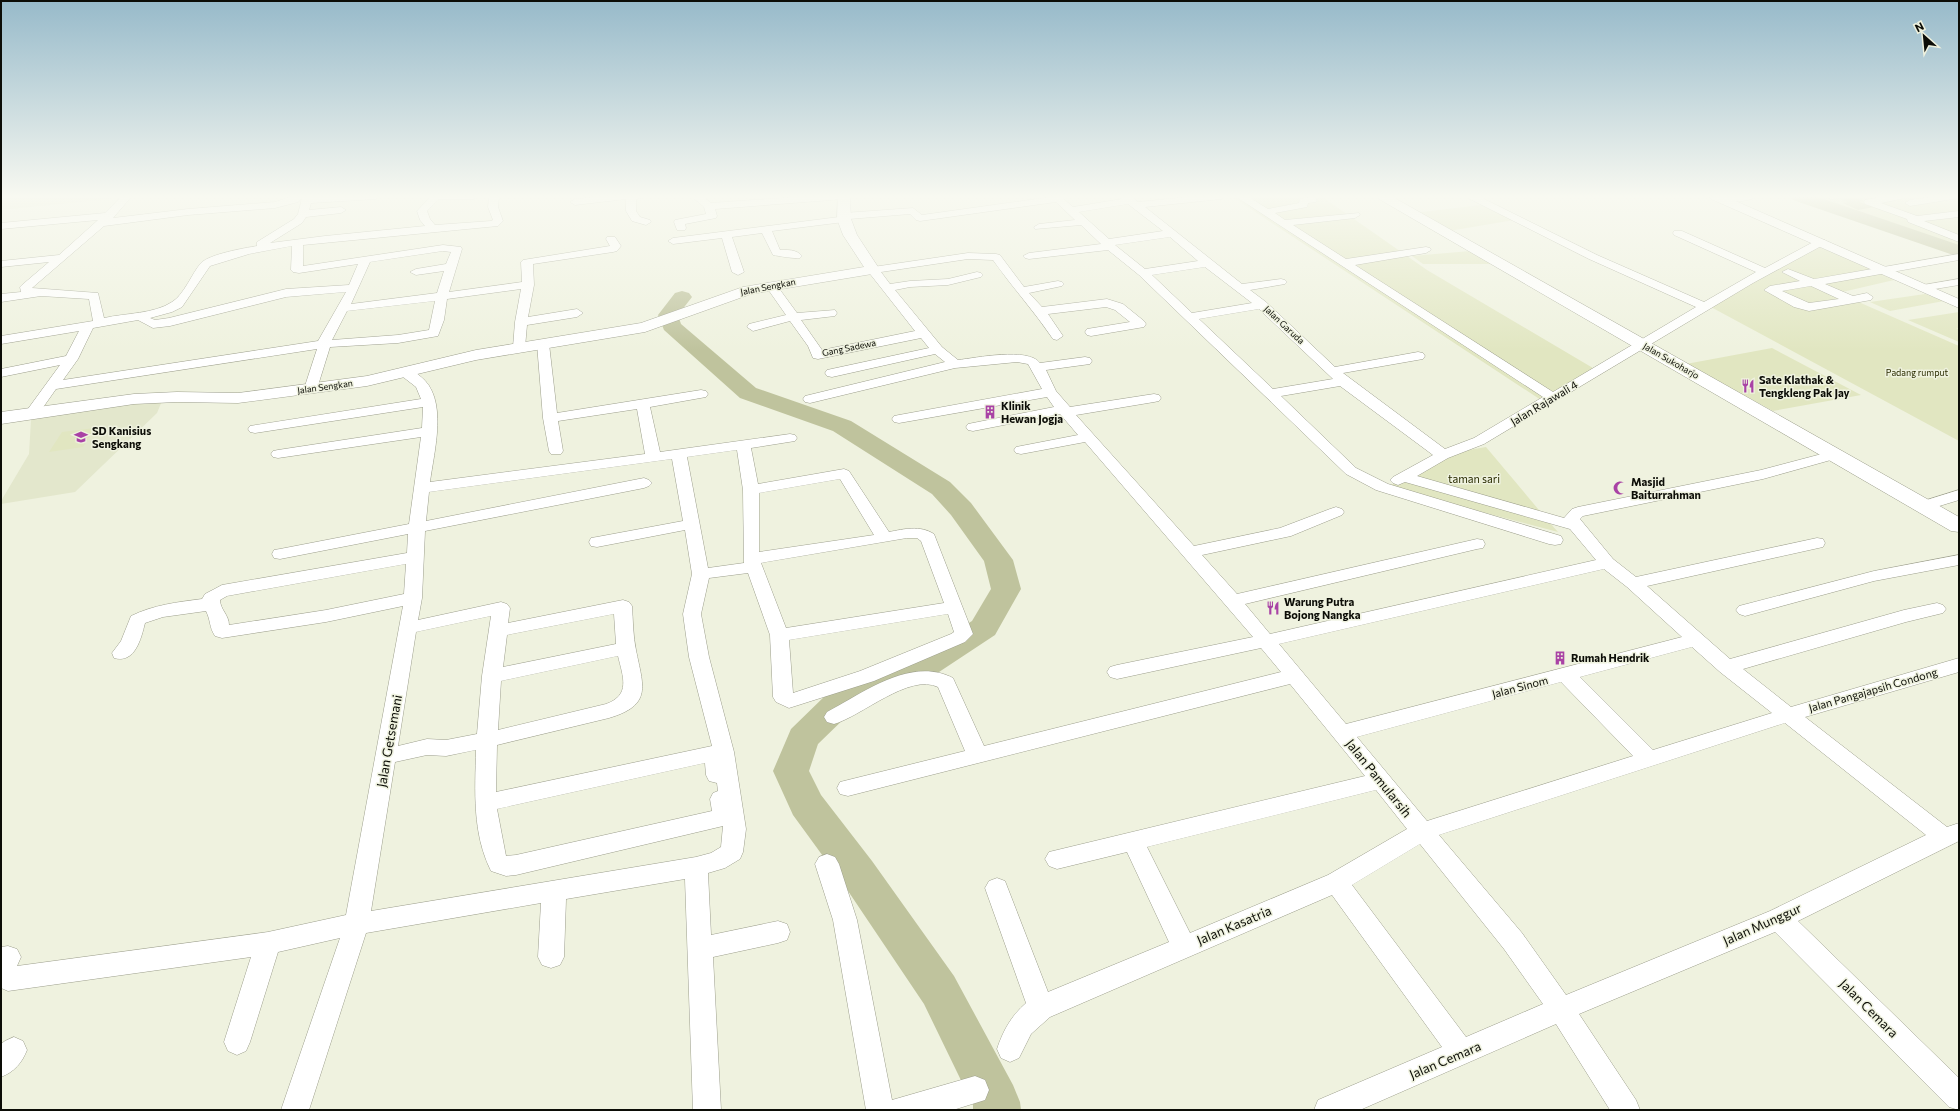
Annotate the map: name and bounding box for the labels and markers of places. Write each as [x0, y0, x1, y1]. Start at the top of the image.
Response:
place label: Sate Klathak & Tengkleng Pak Jay [1759, 373, 1850, 400]
restaurant icon: Sate Klathak & Tengkleng Pak Jay [1740, 378, 1756, 394]
place label: Klinik Hewan Jogja [1001, 399, 1063, 426]
building icon: Klinik Hewan Jogja [982, 404, 998, 420]
place label: SD Kanisius Sengkang [92, 424, 151, 450]
school or university icon: SD Kanisius Sengkang [73, 429, 89, 445]
place label: Masjid Baiturrahman [1631, 475, 1701, 501]
mosque icon: Masjid Baiturrahman [1612, 480, 1628, 496]
place label: Warung Putra Bojong Nangka [1284, 595, 1361, 621]
restaurant icon: Warung Putra Bojong Nangka [1265, 600, 1281, 616]
building icon: Rumah Hendrik [1552, 650, 1568, 666]
place label: Rumah Hendrik [1571, 651, 1650, 664]

